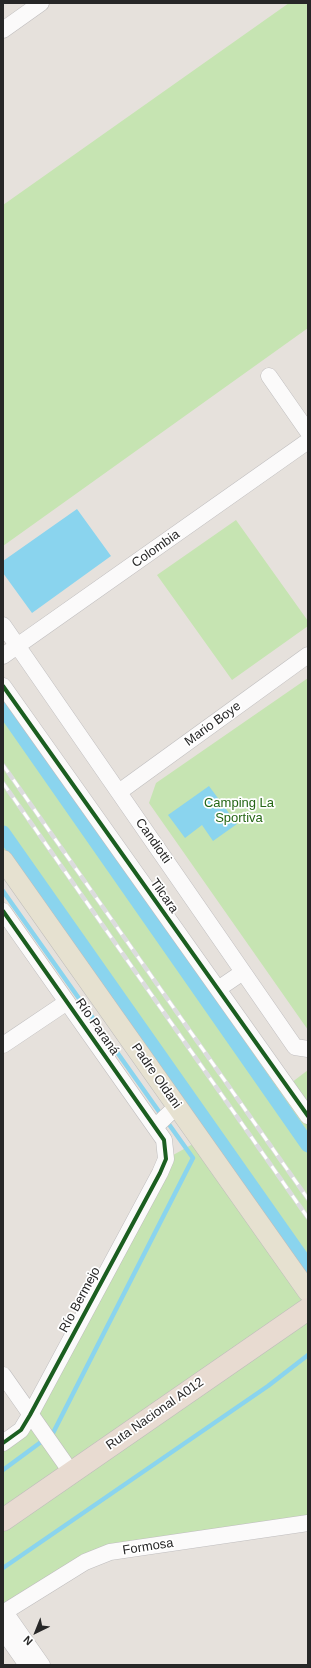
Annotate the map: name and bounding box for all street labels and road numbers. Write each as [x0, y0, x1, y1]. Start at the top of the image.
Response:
street label: Colombia [129, 527, 183, 571]
street label: Mario Boye [182, 698, 244, 750]
street label: Candiotti [132, 816, 174, 866]
street label: Tilcara [147, 876, 181, 916]
street label: Río Paraná [72, 996, 122, 1058]
street label: Padre Oldani [128, 1040, 184, 1112]
street label: Río Bermejo [56, 1264, 104, 1336]
street label: Ruta Nacional A012 [103, 1374, 207, 1454]
street label: Formosa [121, 1535, 175, 1559]

